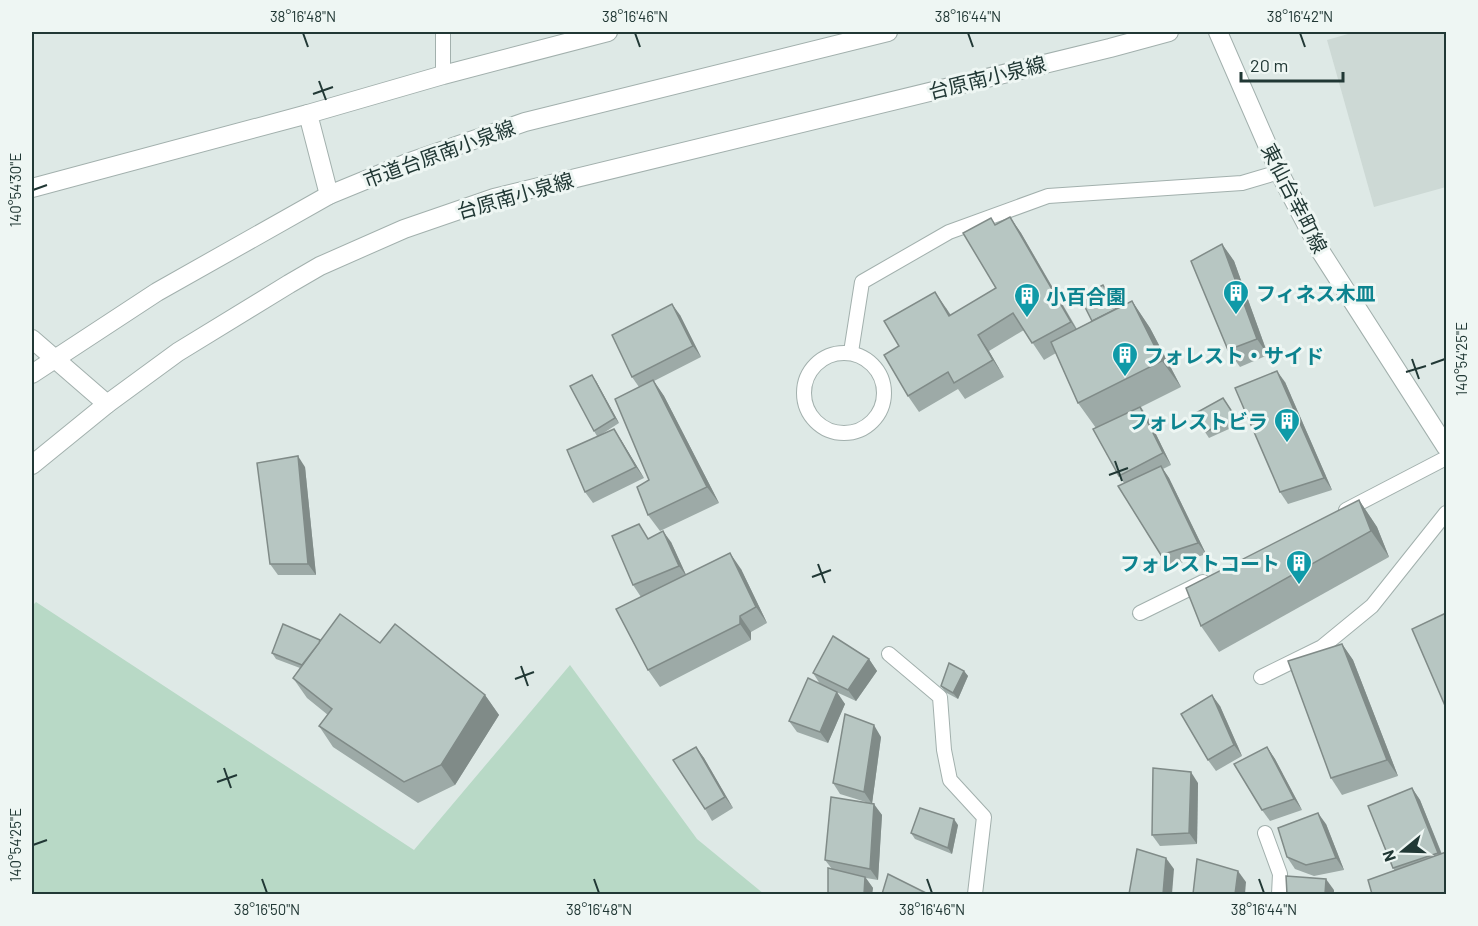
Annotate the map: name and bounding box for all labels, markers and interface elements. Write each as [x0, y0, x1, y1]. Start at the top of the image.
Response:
text: 38°16'48"N [270, 7, 336, 25]
text: 38°16'46"N [602, 7, 668, 25]
text: 38°16'44"N [935, 7, 1001, 25]
text: 38°16'42"N [1267, 7, 1333, 25]
scale bar [1241, 45, 1343, 83]
street label: 台原南小泉線 [926, 51, 1048, 103]
text: 20 m [1250, 54, 1288, 76]
street label: 市道台原南小泉線 [360, 114, 518, 192]
street label: 東仙台幸町線 [1257, 139, 1333, 257]
text: 140°54'30"E [6, 153, 24, 227]
street label: 台原南小泉線 [454, 167, 576, 223]
building icon: フィネス木皿 [1221, 278, 1251, 316]
building icon: 小百合園 [1012, 281, 1042, 319]
place label: フィネス木皿 [1256, 281, 1376, 305]
place label: 小百合園 [1046, 284, 1126, 308]
text: 140°54'25"E [1452, 322, 1470, 396]
building icon: フォレスト・サイド [1110, 340, 1140, 378]
place label: フォレスト・サイド [1144, 343, 1324, 367]
building icon: フォレストビラ [1272, 406, 1302, 444]
place label: フォレストビラ [1128, 409, 1268, 433]
building icon: フォレストコート [1284, 548, 1314, 586]
place label: フォレストコート [1120, 551, 1280, 575]
text: 140°54'25"E [6, 808, 24, 882]
north arrow [1373, 821, 1433, 881]
text: N [1378, 848, 1399, 864]
text: 38°16'50"N [234, 900, 300, 918]
text: 38°16'48"N [566, 900, 632, 918]
text: 38°16'46"N [899, 900, 965, 918]
text: 38°16'44"N [1231, 900, 1297, 918]

